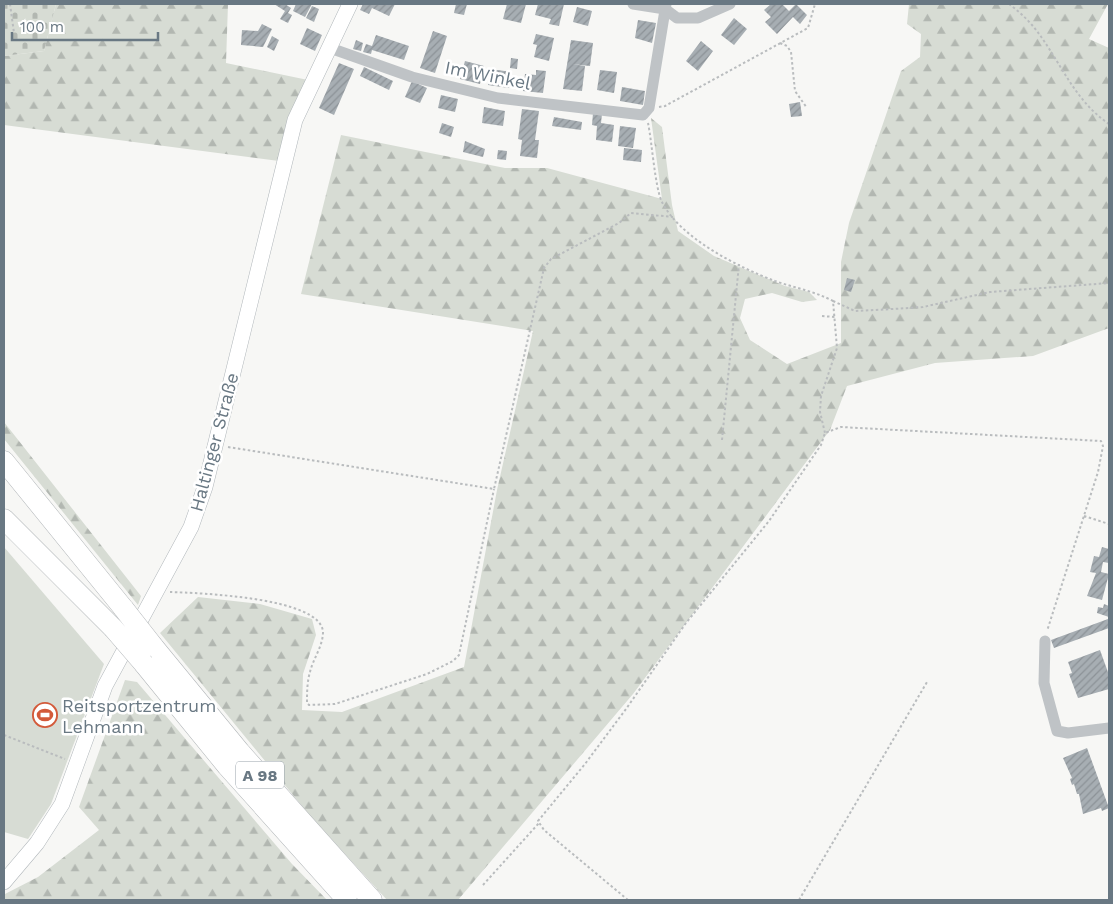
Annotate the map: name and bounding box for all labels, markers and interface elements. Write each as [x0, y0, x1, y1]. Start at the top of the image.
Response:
scale bar [12, 10, 159, 42]
text: 100 m [20, 18, 64, 36]
street label: Im Winkel [443, 56, 533, 94]
street label: Haltinger Straße [185, 370, 243, 514]
place label: Reitsportzentrum Lehmann [62, 695, 216, 737]
sports icon: Reitsportzentrum Lehmann [32, 702, 58, 728]
road number: A 98 [236, 762, 284, 788]

